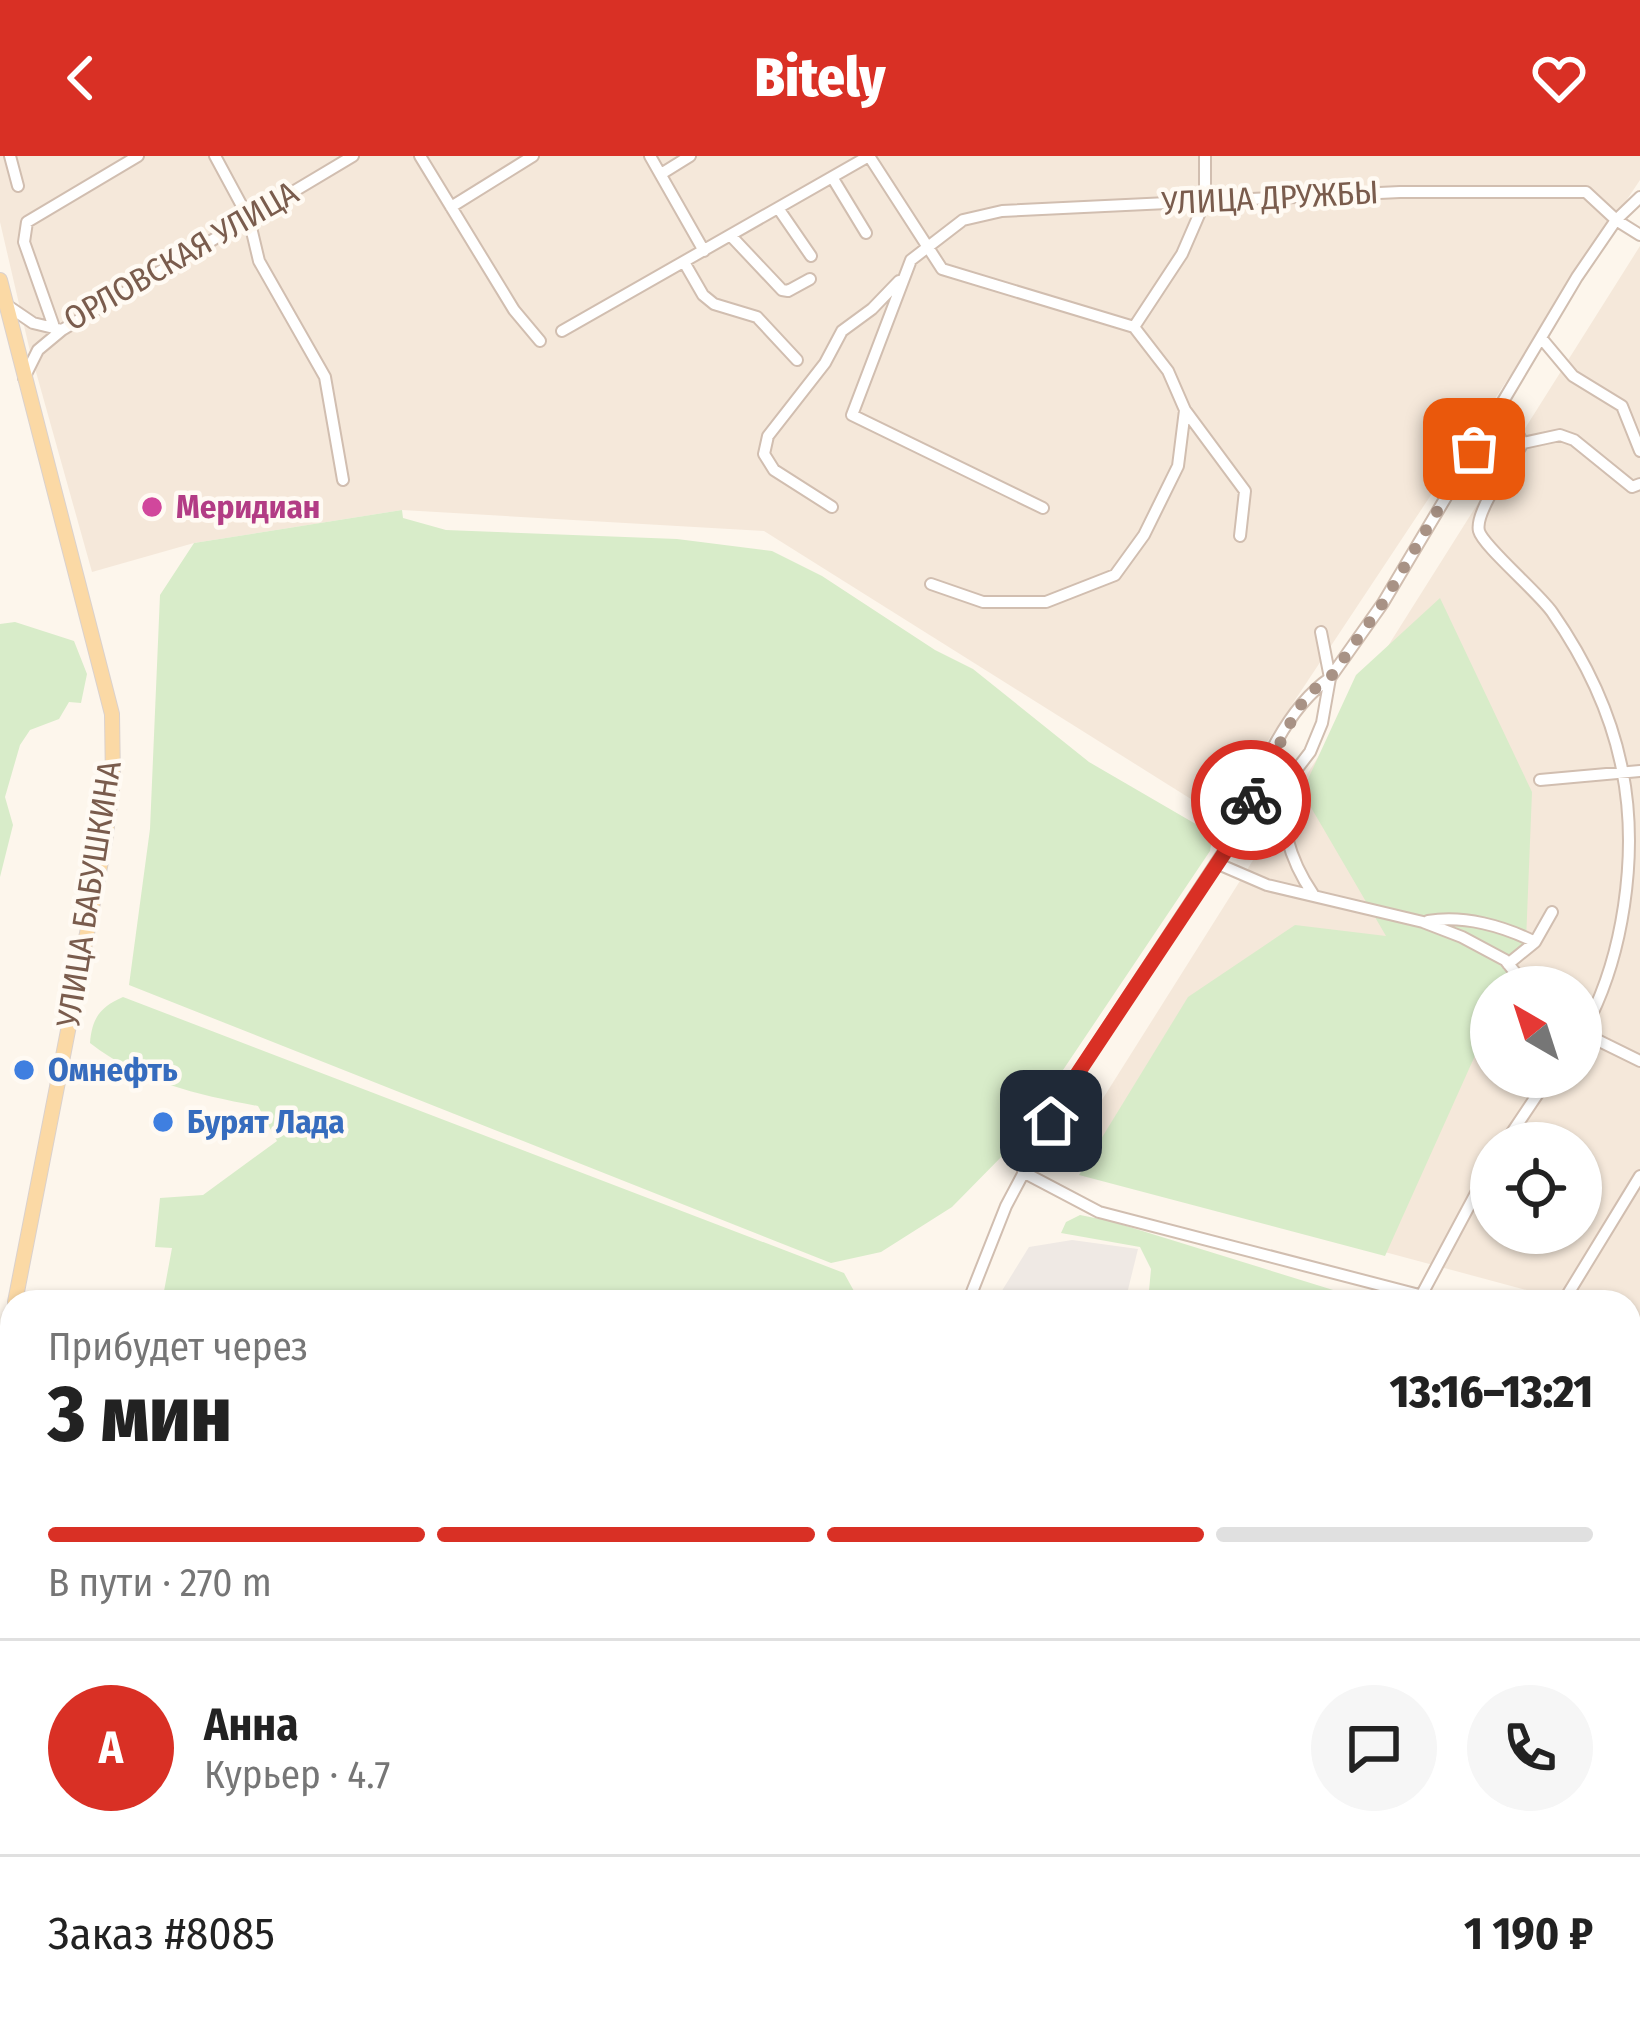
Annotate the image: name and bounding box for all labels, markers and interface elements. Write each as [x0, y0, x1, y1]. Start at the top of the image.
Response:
icon: back [48, 45, 114, 111]
icon: heart [1526, 45, 1592, 111]
text: Bitely [755, 46, 885, 110]
street label: ОРЛОВСКАЯ УЛИЦА [57, 172, 306, 339]
street label: УЛИЦА ДРУЖБЫ [1160, 172, 1379, 224]
pin [1423, 398, 1525, 500]
icon: bag [1441, 416, 1507, 482]
place label: Меридиан [176, 487, 320, 527]
marker: Меридиан [139, 494, 165, 520]
courier [1191, 740, 1311, 860]
street label: УЛИЦА БАБУШКИНА [48, 757, 130, 1031]
icon: bike [1218, 767, 1284, 833]
north arrow [1470, 966, 1602, 1098]
map controls [1470, 966, 1602, 1254]
place label: Омнефть [48, 1050, 178, 1090]
marker: Омнефть [11, 1057, 37, 1083]
pin [1000, 1070, 1102, 1172]
icon: home [1018, 1088, 1084, 1154]
place label: Бурят Лада [187, 1102, 345, 1142]
marker: Бурят Лада [150, 1109, 176, 1135]
button: locate [1470, 1122, 1602, 1254]
text: Прибудет через [48, 1324, 308, 1370]
text: 13:16–13:21 [1390, 1365, 1593, 1419]
text: 3 мин [48, 1368, 232, 1462]
text: В пути · 270 m [48, 1560, 272, 1606]
button: chat [1311, 1685, 1437, 1811]
button: phone [1467, 1685, 1593, 1811]
text: Анна [204, 1698, 299, 1752]
text: А [99, 1721, 123, 1775]
text: Курьер · 4.7 [204, 1752, 390, 1798]
text: Заказ #8085 [48, 1907, 275, 1961]
text: 1 190 ₽ [1464, 1907, 1593, 1961]

